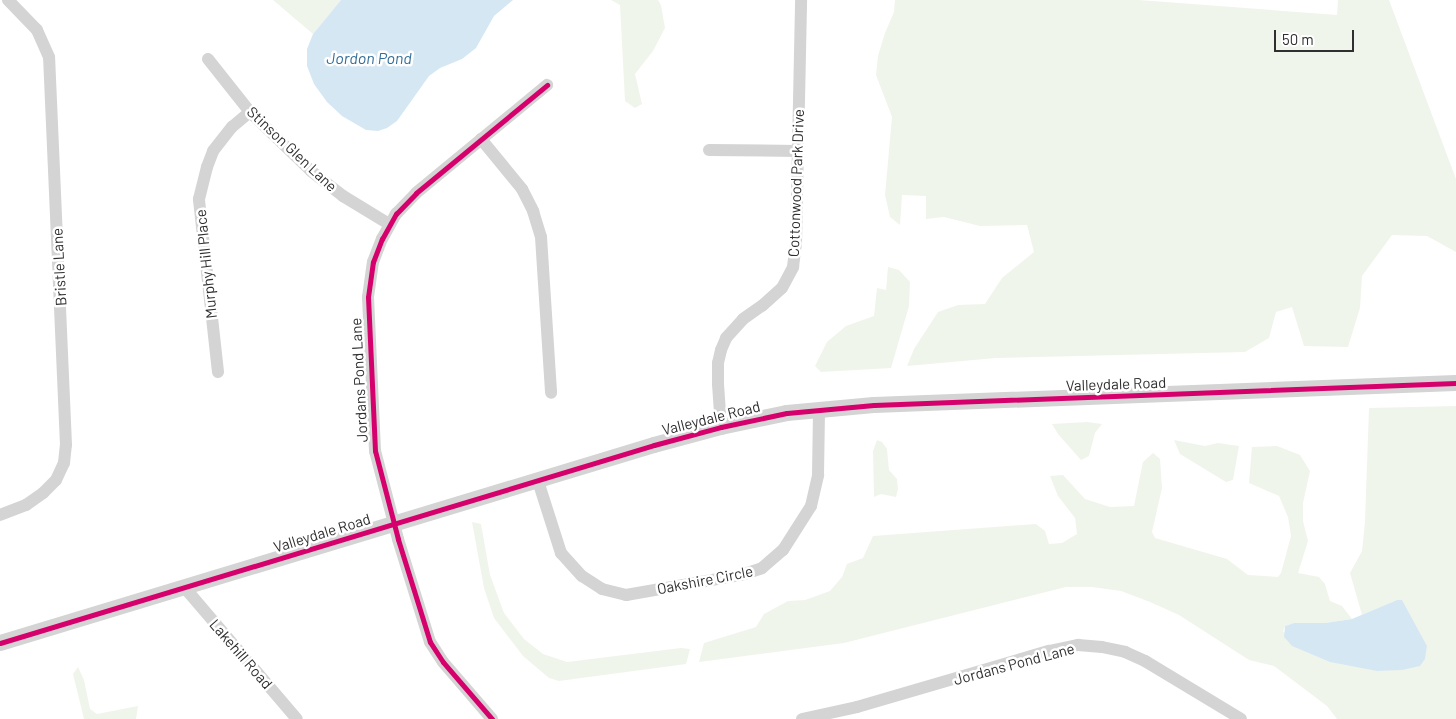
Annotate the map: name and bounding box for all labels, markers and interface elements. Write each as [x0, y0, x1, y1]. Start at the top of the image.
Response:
scale bar [1276, 20, 1356, 52]
text: 50 m [1282, 30, 1314, 48]
water label: Jordon Pond [326, 48, 412, 68]
street label: Stinson Glen Lane [243, 103, 341, 195]
street label: Cottonwood Park Drive [784, 109, 808, 257]
street label: Murphy Hill Place [191, 209, 221, 319]
street label: Bristle Lane [48, 228, 70, 306]
street label: Jordans Pond Lane [347, 317, 371, 443]
street label: Valleydale Road [1065, 373, 1167, 395]
street label: Valleydale Road [660, 397, 762, 439]
street label: Valleydale Road [271, 510, 373, 556]
street label: Oakshire Circle [655, 562, 755, 598]
street label: Lakehill Road [206, 615, 276, 693]
street label: Jordans Pond Lane [952, 639, 1076, 689]

